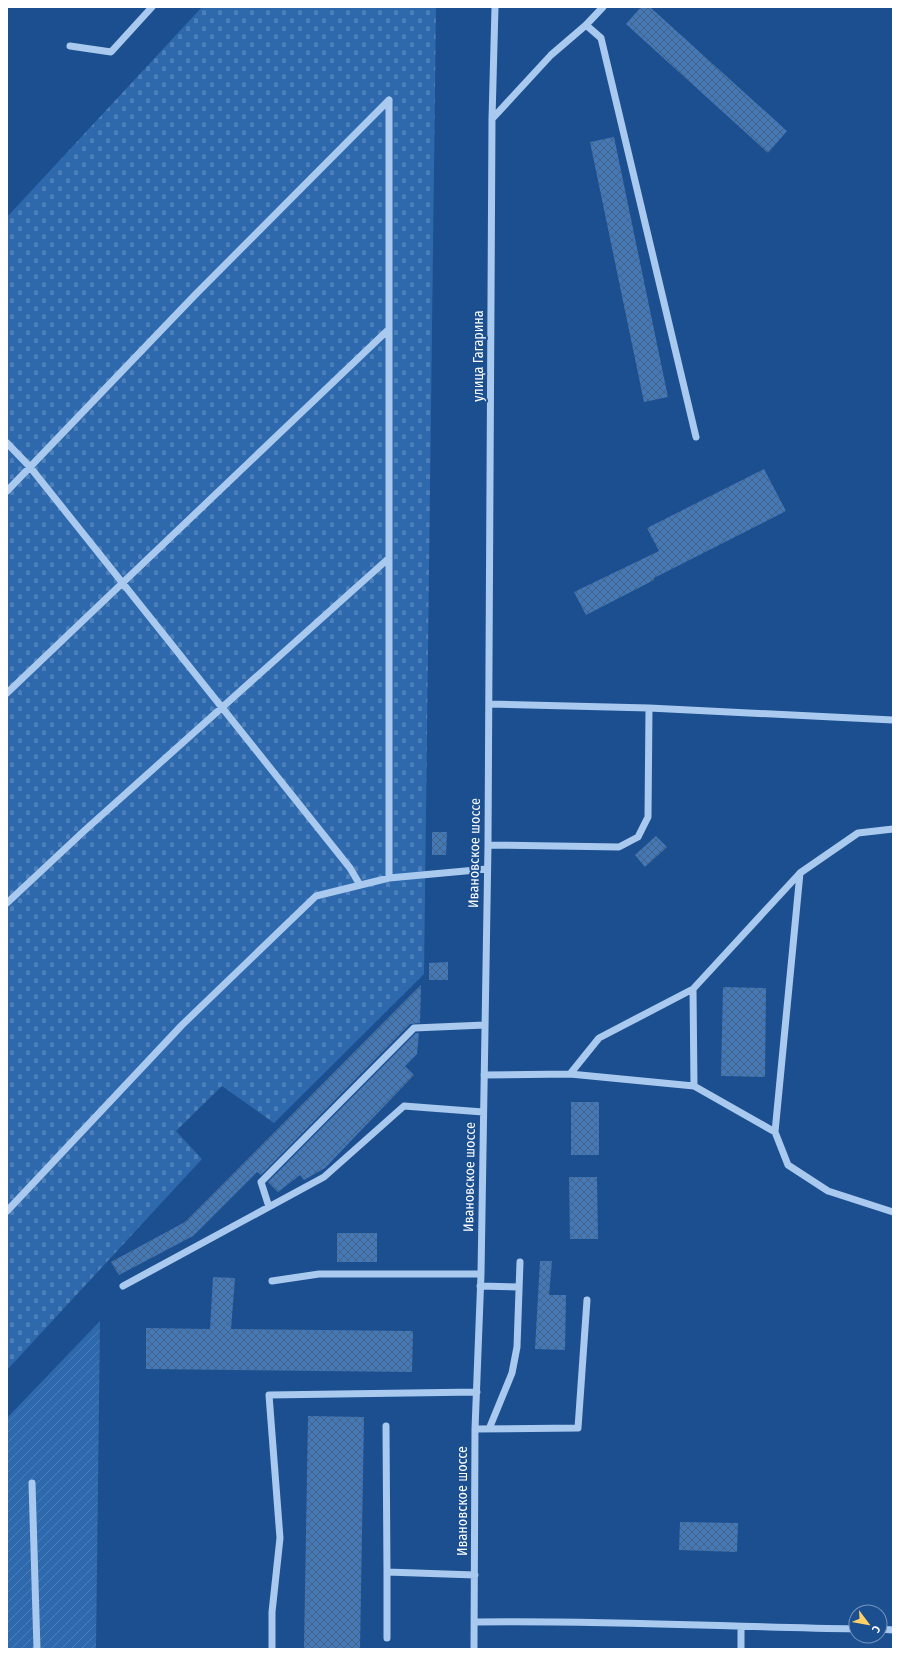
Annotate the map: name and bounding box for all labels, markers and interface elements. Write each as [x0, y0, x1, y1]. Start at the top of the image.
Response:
street label: улица Гагарина [470, 310, 487, 402]
street label: Ивановское шоссе [465, 798, 484, 908]
street label: Ивановское шоссе [460, 1122, 479, 1232]
street label: Ивановское шоссе [454, 1446, 471, 1556]
north arrow [848, 1604, 888, 1644]
text: С [869, 1623, 883, 1635]

